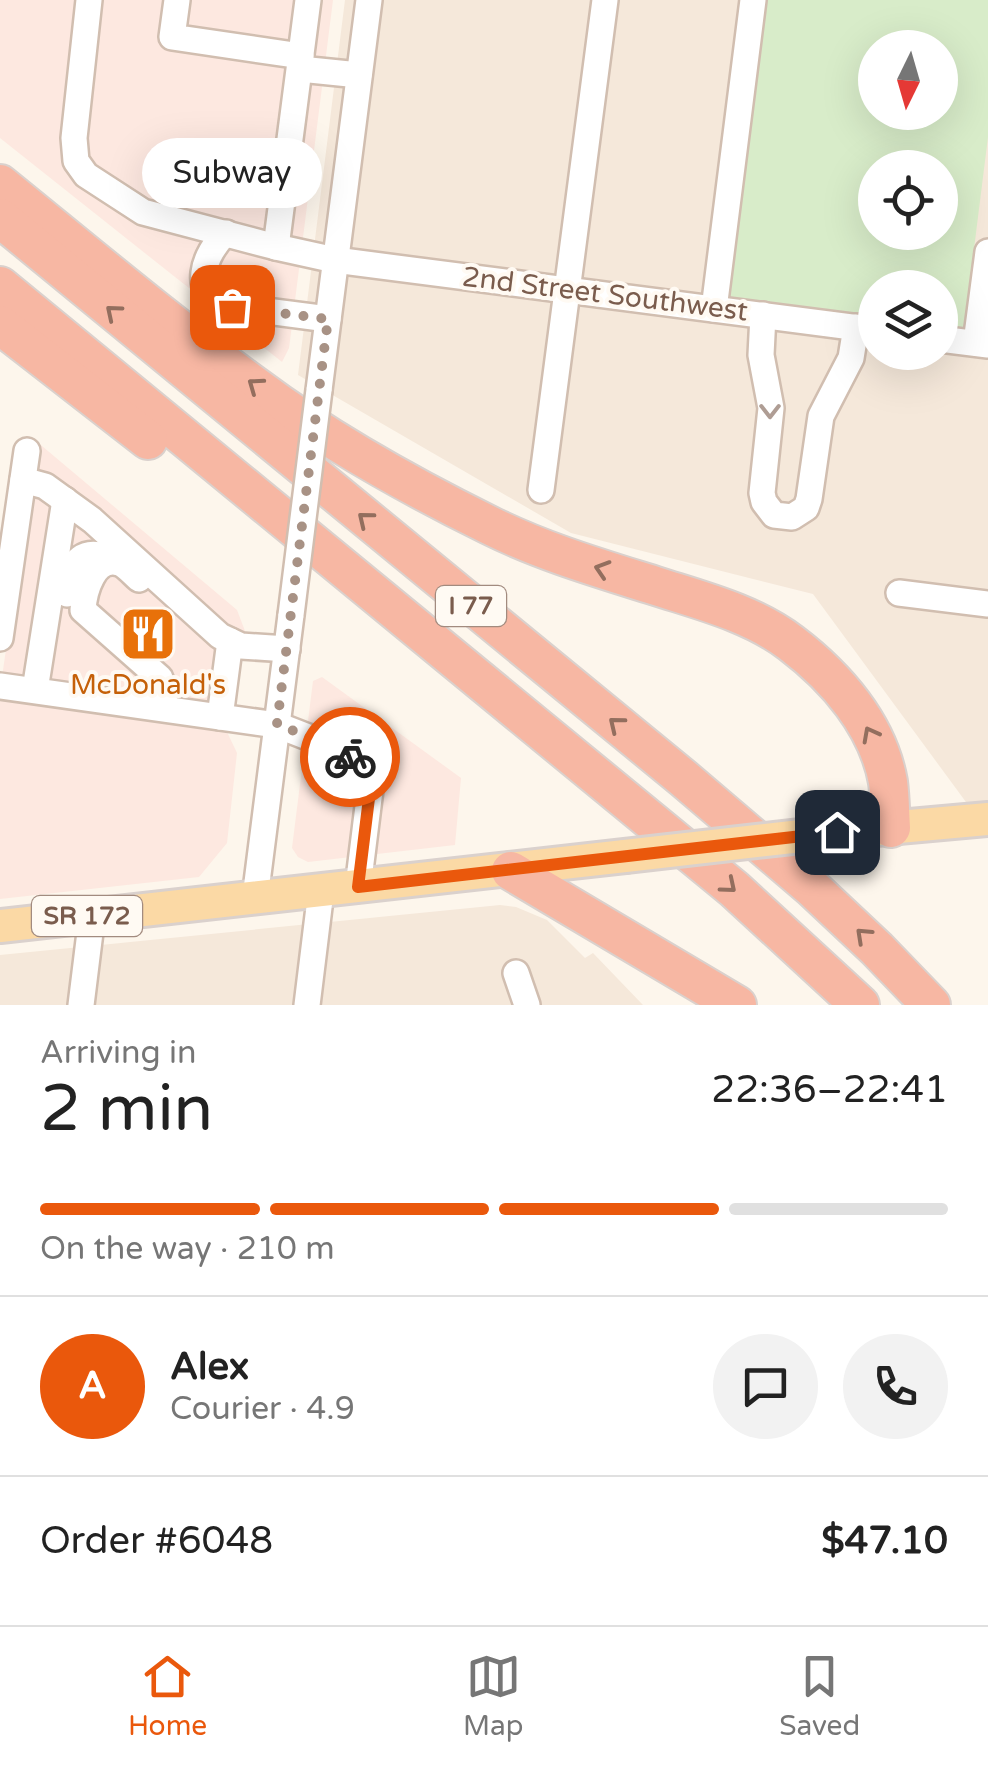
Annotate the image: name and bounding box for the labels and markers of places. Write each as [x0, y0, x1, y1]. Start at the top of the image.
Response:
callout: Subway [142, 137, 322, 207]
pin [190, 265, 275, 350]
restaurant icon: McDonald's [118, 604, 178, 664]
place label: McDonald's [70, 668, 226, 702]
pin [795, 790, 880, 875]

